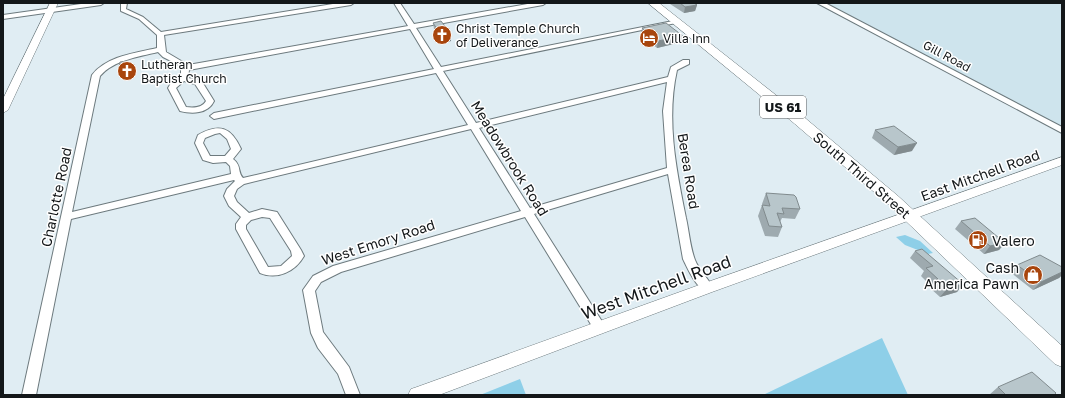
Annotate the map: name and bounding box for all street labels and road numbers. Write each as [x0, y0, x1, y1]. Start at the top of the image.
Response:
street label: Gill Road [921, 37, 973, 75]
road number: US 61 [760, 96, 806, 118]
street label: Meadowbrook Road [468, 97, 552, 219]
street label: South Third Street [810, 128, 914, 222]
street label: Berea Road [675, 132, 703, 210]
street label: Charlotte Road [37, 146, 75, 248]
street label: East Mitchell Road [918, 146, 1042, 204]
street label: West Emory Road [319, 216, 437, 268]
street label: West Mitchell Road [578, 250, 734, 324]

